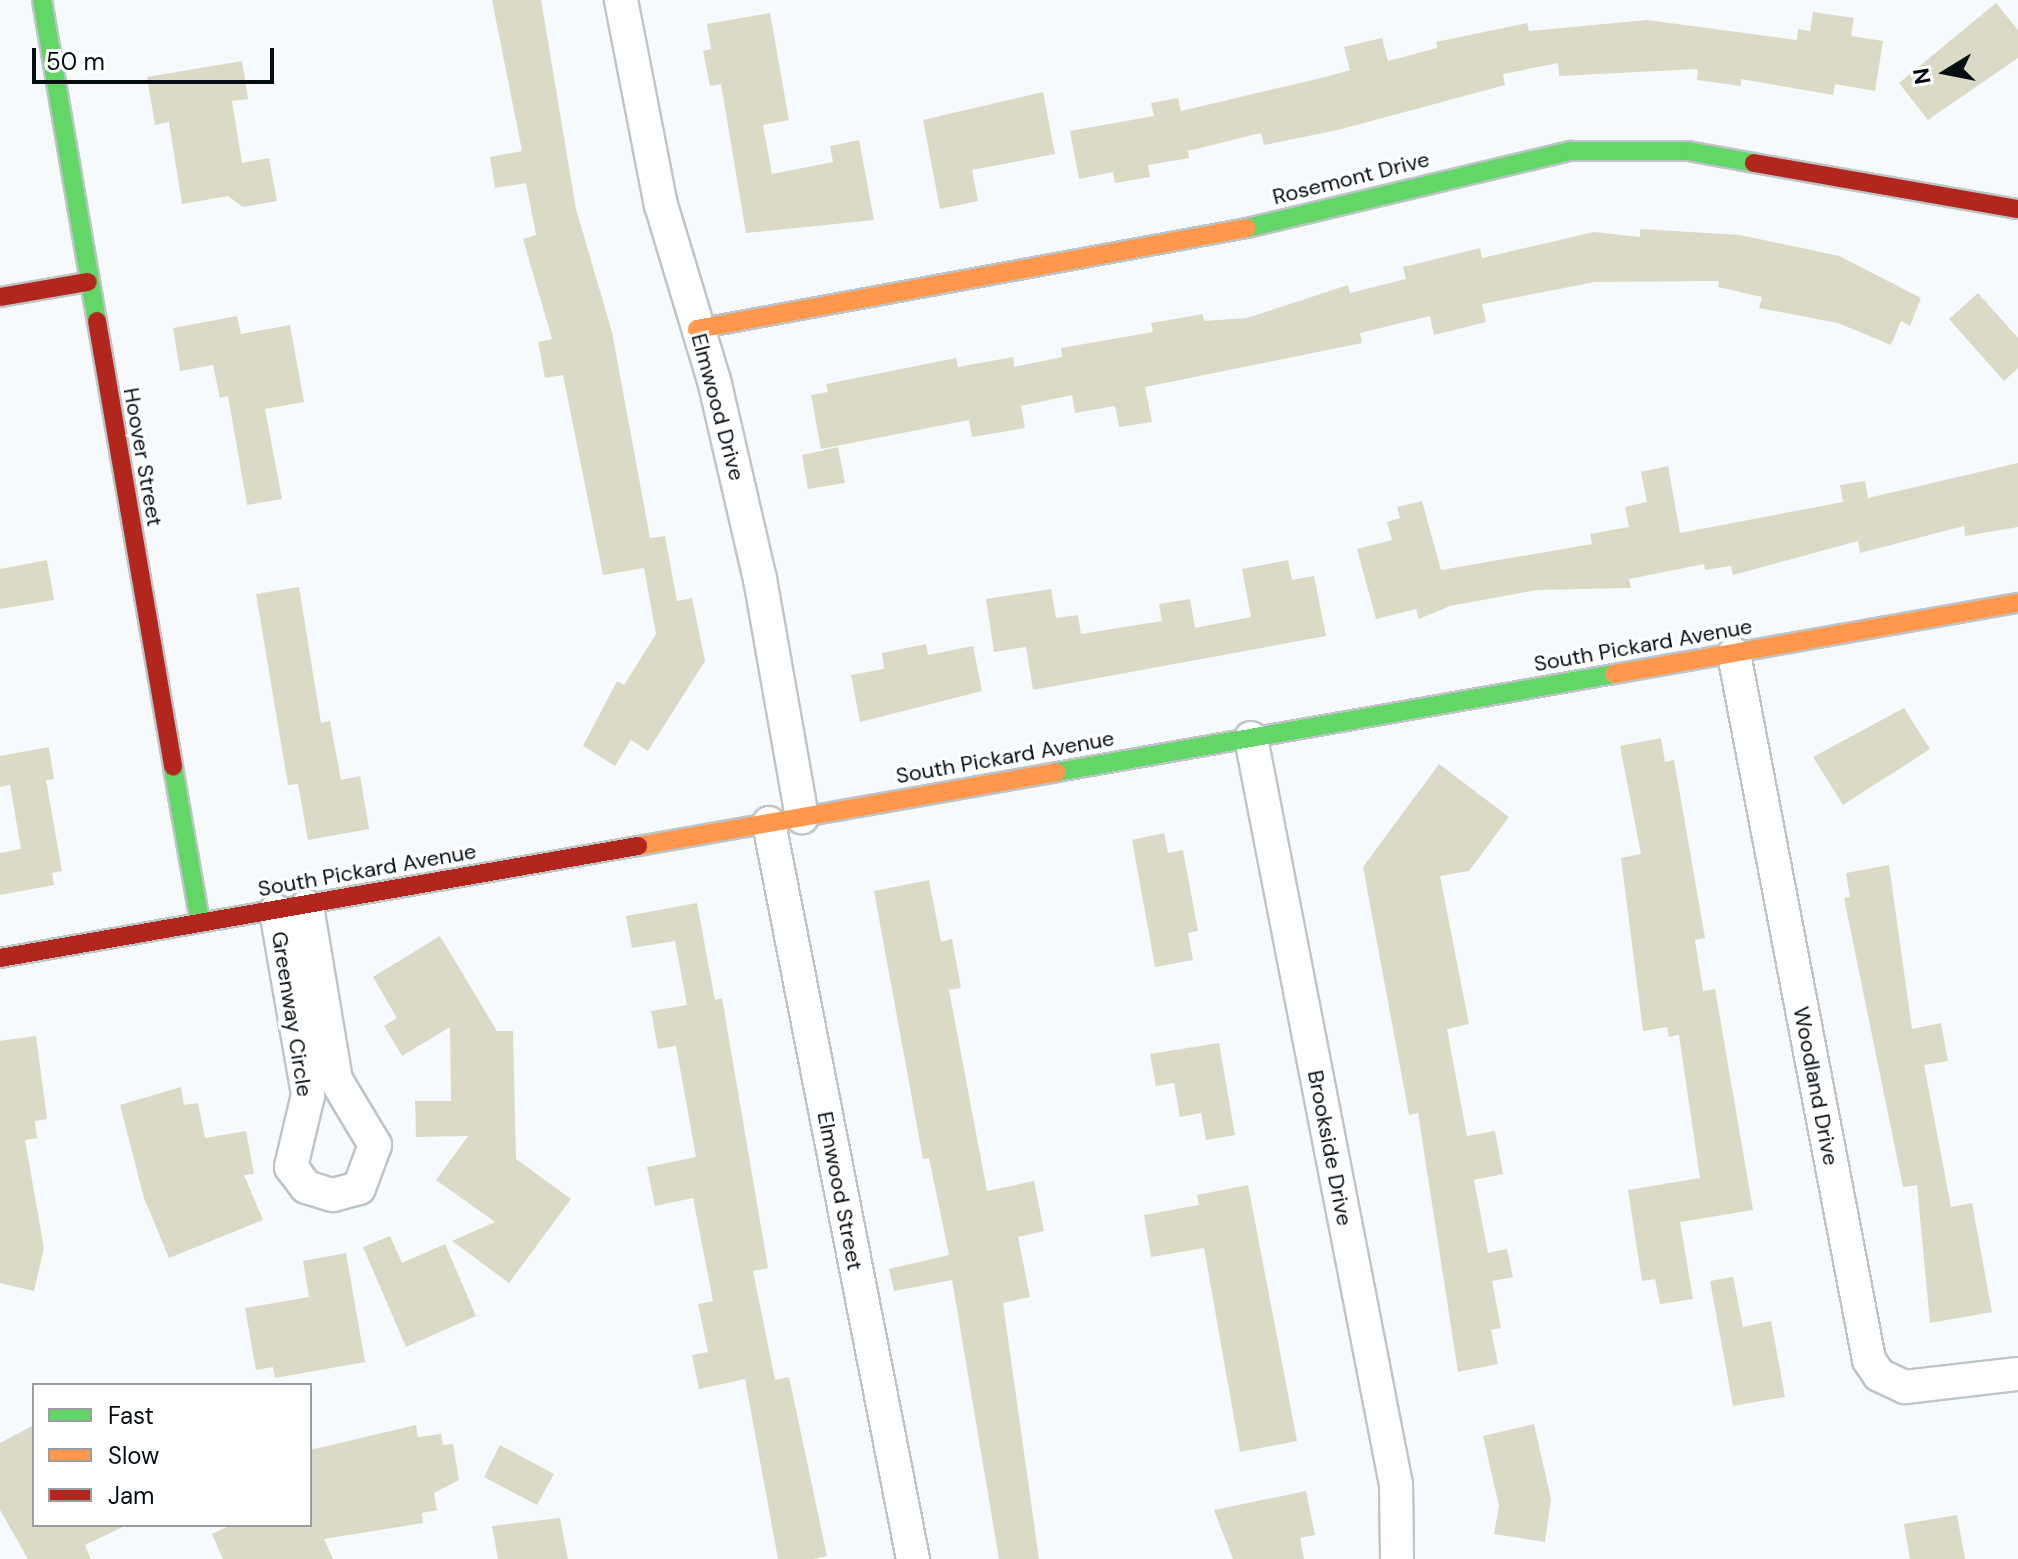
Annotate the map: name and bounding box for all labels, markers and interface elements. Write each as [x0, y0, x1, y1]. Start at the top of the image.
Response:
scale bar [36, 32, 278, 82]
north arrow [1906, 32, 1986, 112]
text: 50 m [46, 46, 105, 77]
text: N [1906, 66, 1938, 87]
street label: Rosemont Drive [1270, 146, 1432, 210]
street label: Elmwood Drive [686, 331, 750, 483]
street label: Hoover Street [118, 386, 168, 528]
street label: South Pickard Avenue [1532, 613, 1754, 677]
street label: South Pickard Avenue [894, 725, 1116, 789]
street label: South Pickard Avenue [256, 838, 478, 902]
street label: Greenway Circle [266, 930, 318, 1098]
street label: Woodland Drive [1788, 1004, 1844, 1168]
street label: Brookside Drive [1302, 1068, 1358, 1228]
street label: Elmwood Street [812, 1109, 868, 1273]
legend [32, 1383, 312, 1527]
text: Fast [108, 1400, 154, 1431]
text: Slow [108, 1440, 159, 1471]
text: Jam [108, 1480, 154, 1511]

